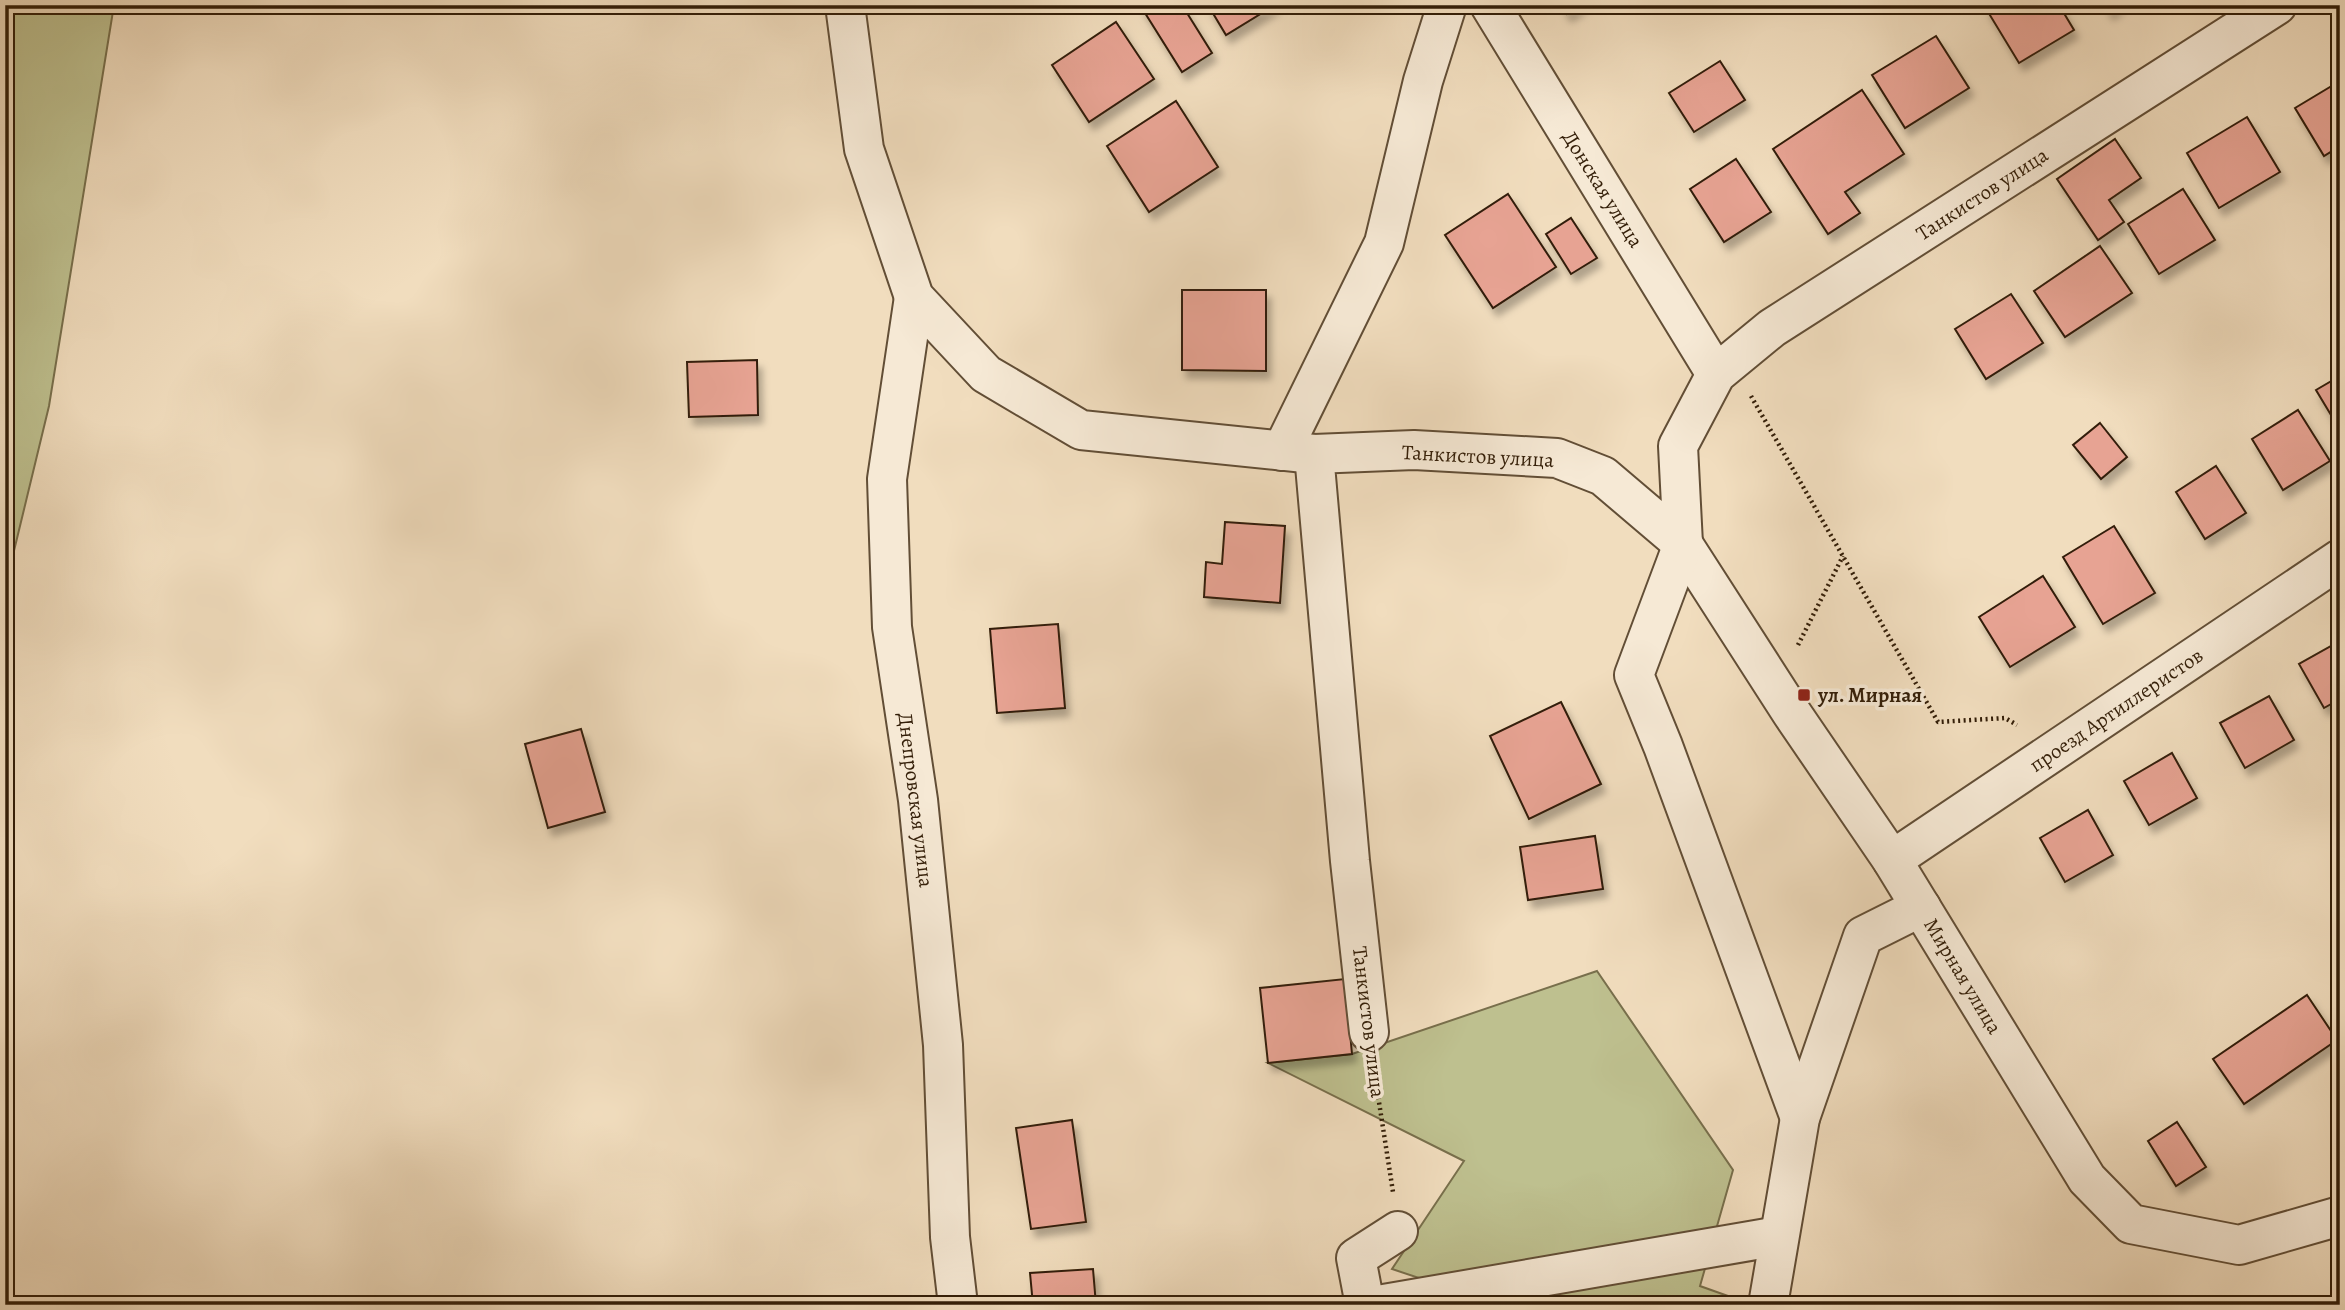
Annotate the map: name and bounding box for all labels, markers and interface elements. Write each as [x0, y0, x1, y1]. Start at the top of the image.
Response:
street label: Донская улица [1556, 125, 1650, 253]
street label: Танкистов улица [1911, 141, 2054, 247]
street label: Танкистов улица [1401, 438, 1555, 474]
street label: проезд Артиллеристов [2024, 641, 2208, 779]
place label: ул. Мирная [1817, 681, 1922, 709]
marker: ул. Мирная [1796, 687, 1812, 703]
street label: Днепровская улица [891, 711, 941, 889]
street label: Мирная улица [1917, 913, 2009, 1040]
street label: Танкистов улица [1346, 945, 1392, 1100]

